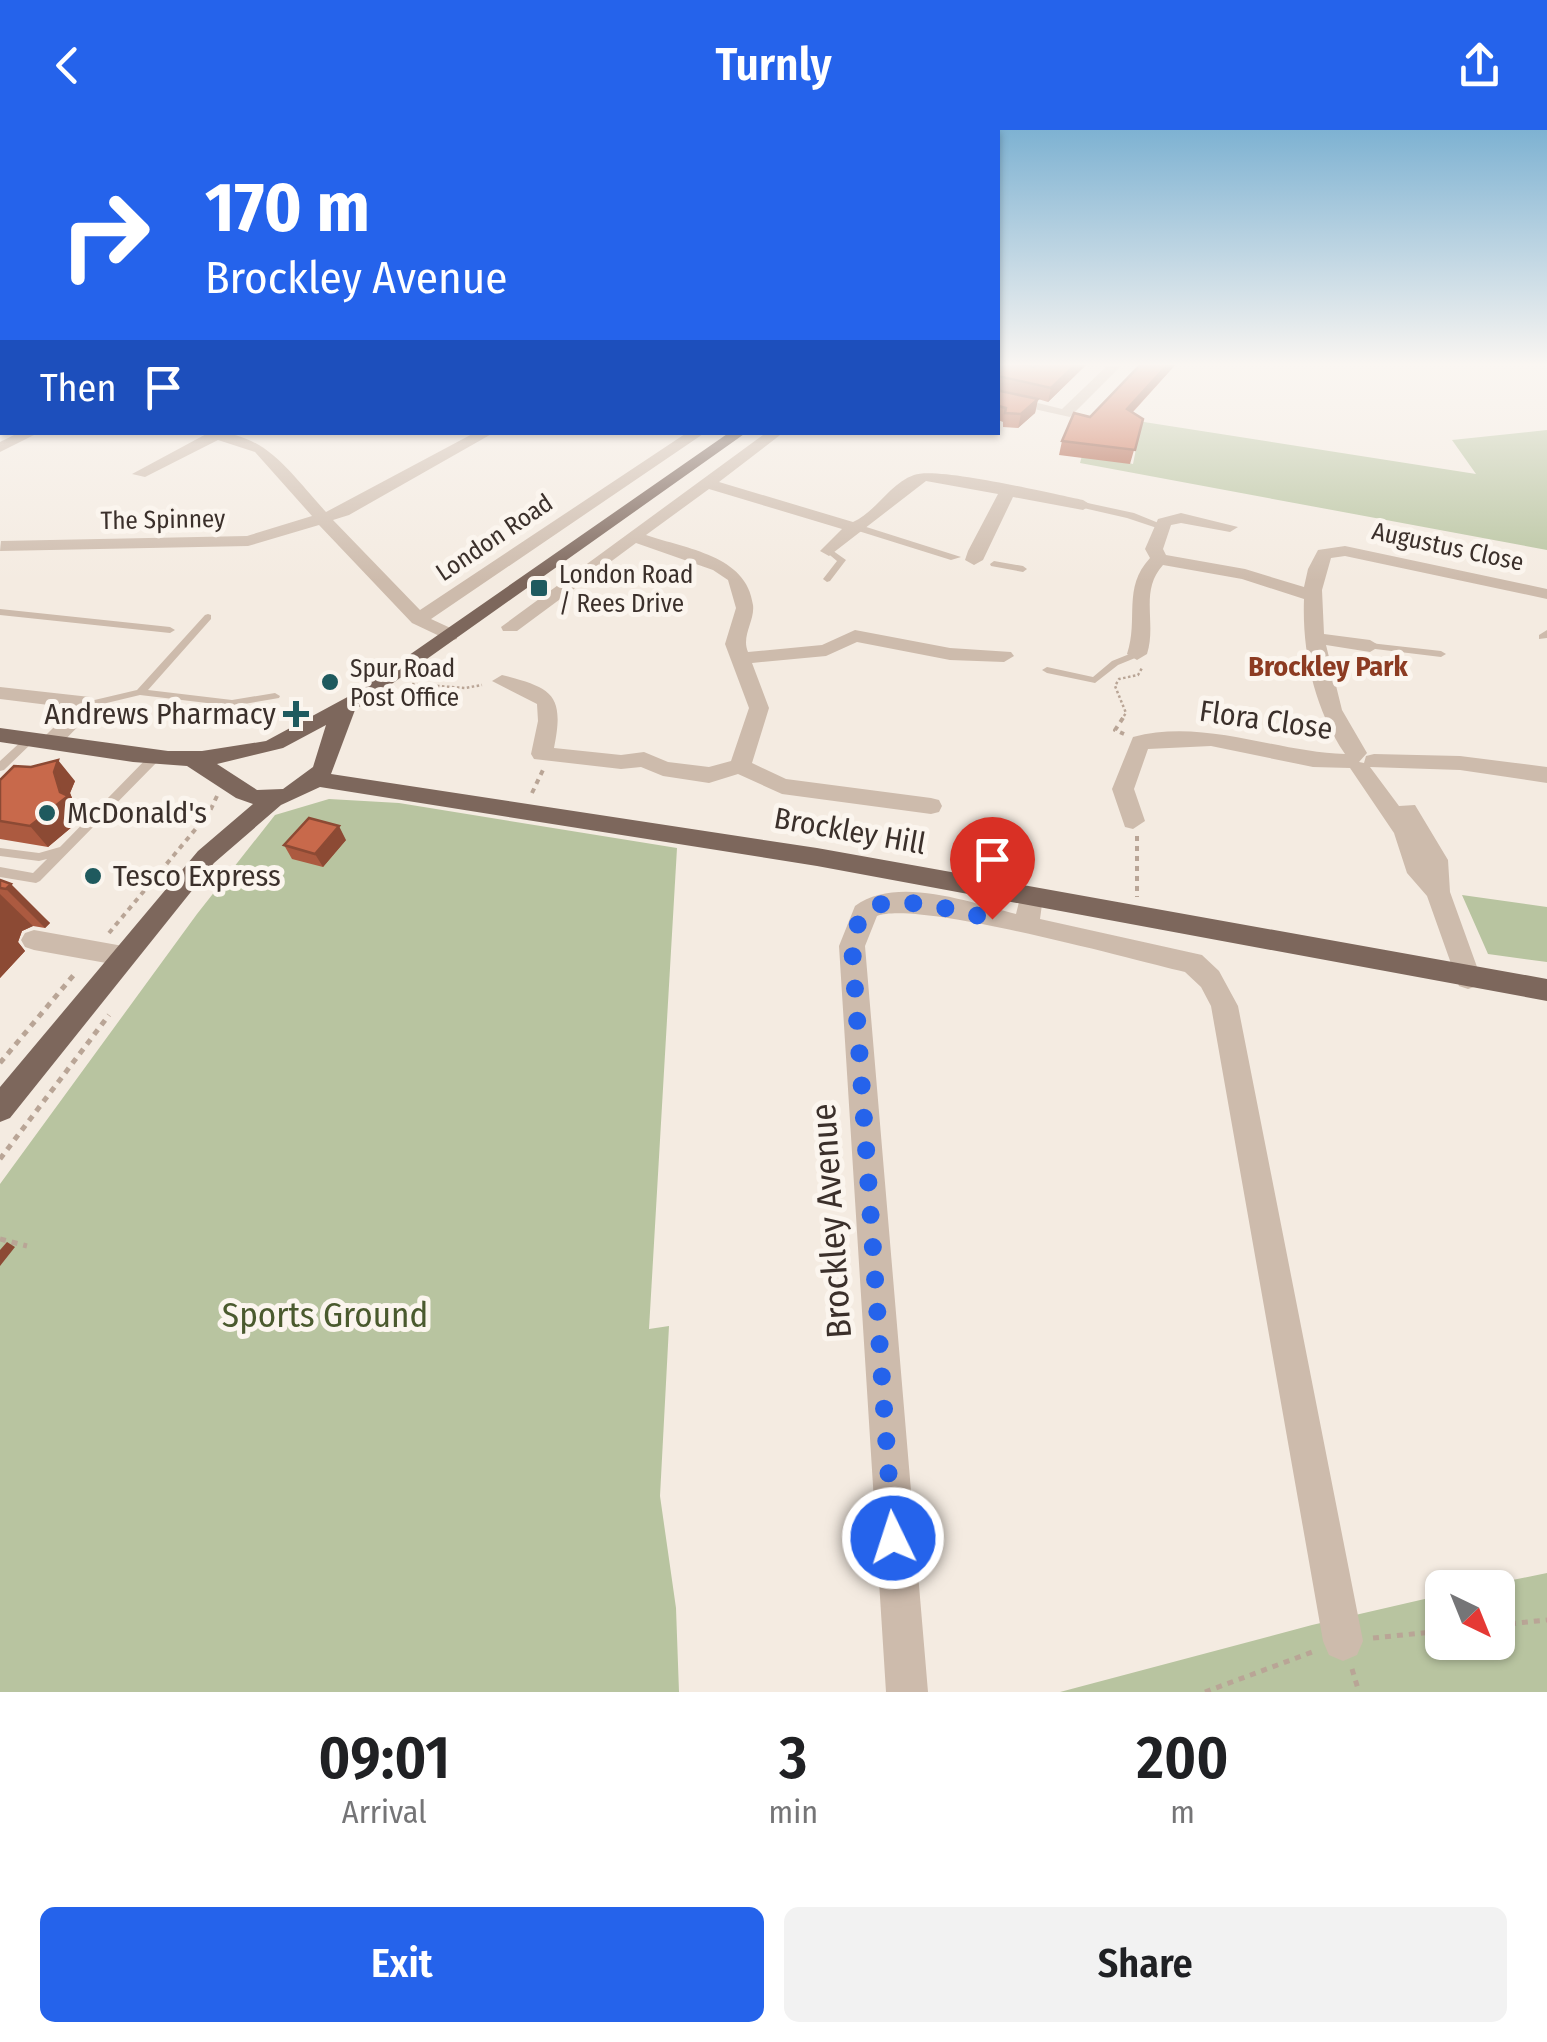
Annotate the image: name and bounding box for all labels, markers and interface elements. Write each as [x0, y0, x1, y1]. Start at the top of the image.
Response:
icon: back [40, 38, 95, 93]
text: Turnly [715, 38, 832, 92]
icon: share [1452, 38, 1507, 93]
text: 170 m [205, 166, 370, 250]
icon: right [40, 170, 170, 300]
text: Brockley Avenue [205, 251, 508, 305]
icon: arrive [136, 360, 191, 415]
text: Then [40, 365, 116, 411]
street label: London Road [431, 488, 559, 588]
street label: The Spinney [100, 504, 226, 536]
street label: Augustus Close [1369, 516, 1526, 578]
place label: London Road / Rees Drive [559, 560, 693, 619]
marker: London Road / Rees Drive [528, 577, 550, 599]
district label: Brockley Park [1248, 650, 1408, 683]
place label: Spur Road Post Office [350, 654, 459, 713]
marker: Spur Road Post Office [319, 671, 341, 693]
street label: Flora Close [1197, 693, 1335, 747]
place label: Andrews Pharmacy [44, 696, 277, 732]
marker: Andrews Pharmacy [285, 703, 307, 725]
place label: McDonald's [67, 795, 207, 831]
street label: Brockley Hill [771, 800, 929, 862]
marker: McDonald's [36, 802, 58, 824]
pin [950, 817, 1035, 920]
icon: arrive [965, 832, 1020, 887]
place label: Tesco Express [113, 858, 281, 894]
marker: Tesco Express [82, 865, 104, 887]
street label: Brockley Avenue [802, 1102, 860, 1340]
park label: Sports Ground [222, 1294, 428, 1336]
position arrow [841, 1486, 945, 1590]
north arrow [1425, 1570, 1515, 1660]
map controls [1425, 1570, 1515, 1660]
text: 09:01 [318, 1722, 450, 1794]
text: 3 [779, 1722, 807, 1794]
text: 200 [1136, 1722, 1229, 1794]
text: Arrival [342, 1793, 427, 1831]
text: min [769, 1793, 818, 1831]
text: m [1170, 1793, 1195, 1831]
button: Exit [40, 1907, 764, 2022]
button: Share [784, 1907, 1507, 2022]

